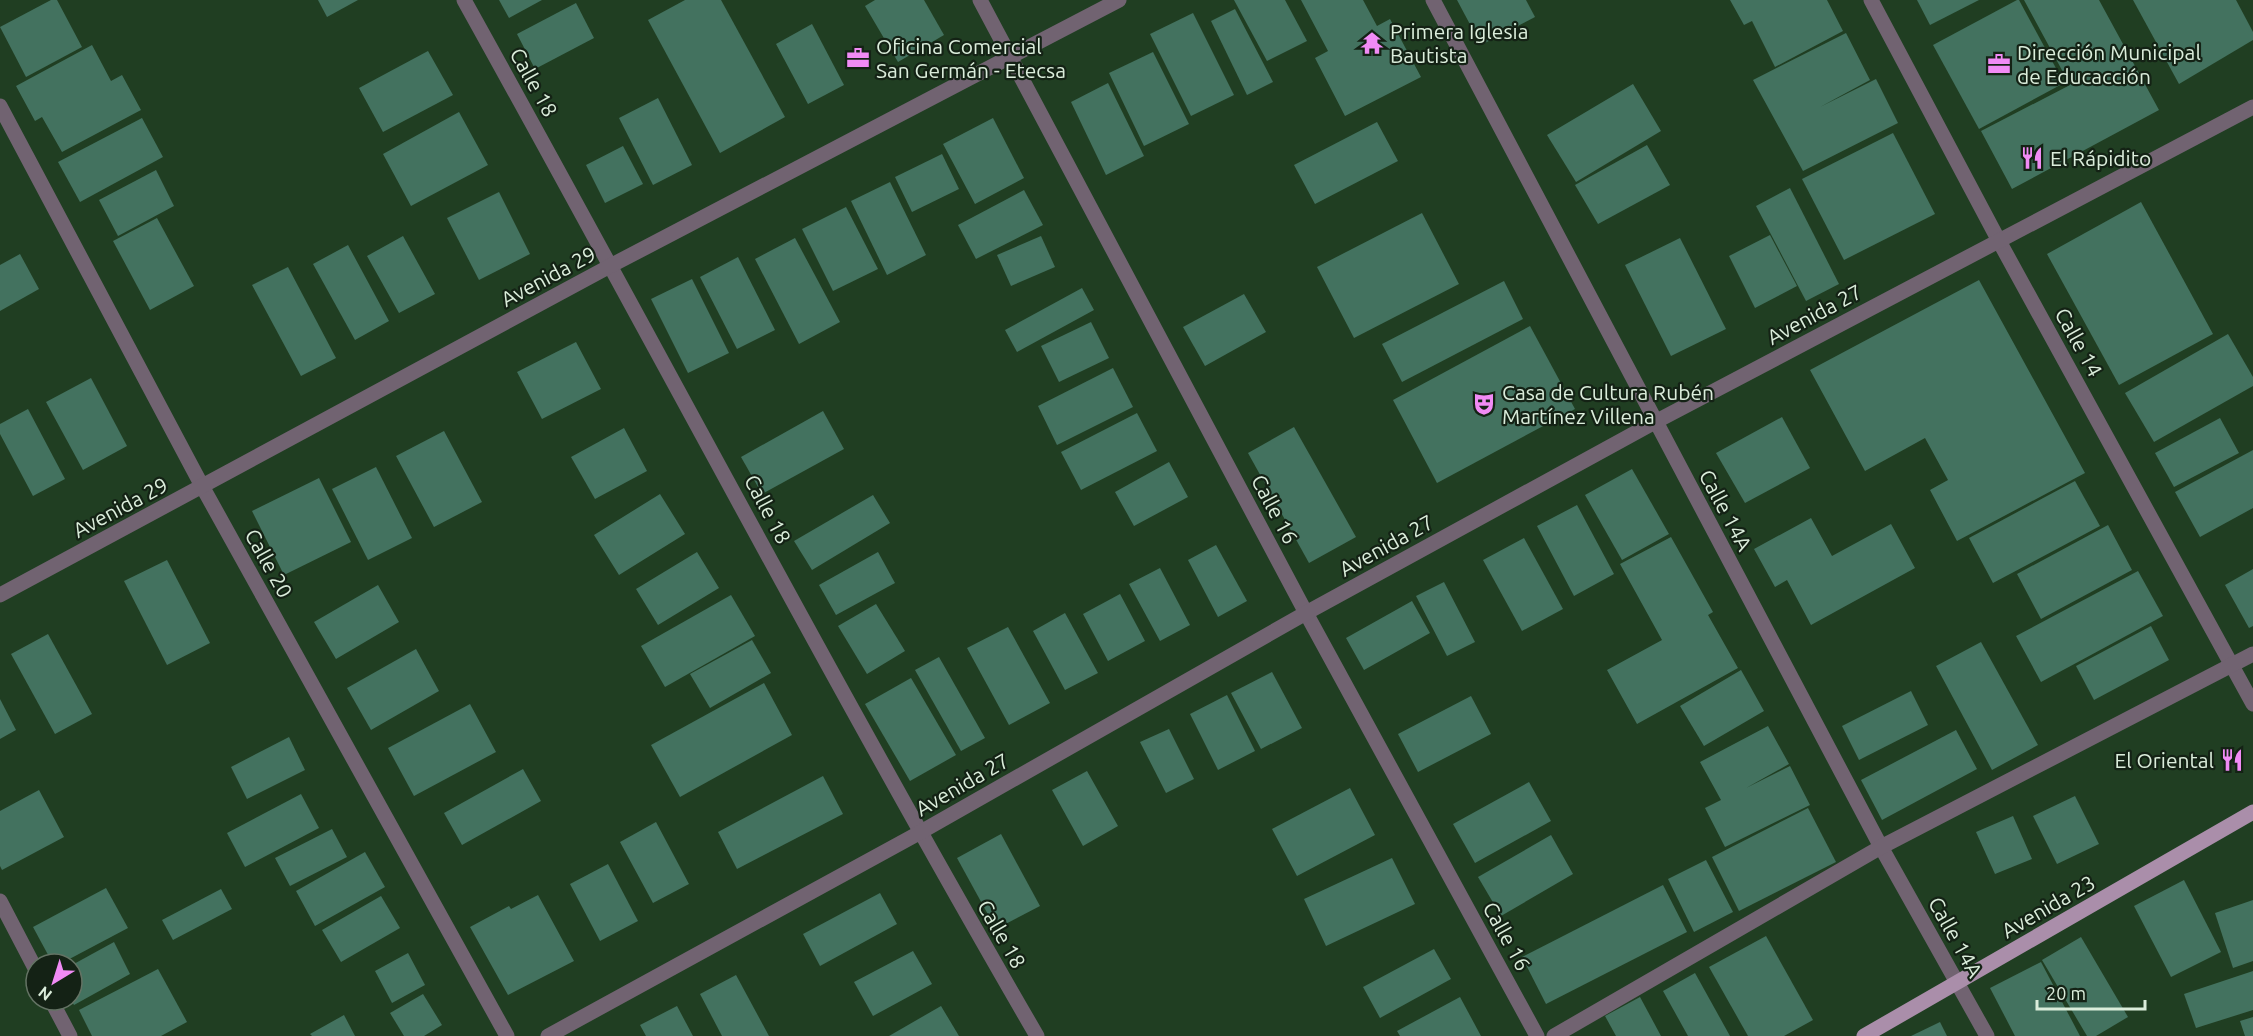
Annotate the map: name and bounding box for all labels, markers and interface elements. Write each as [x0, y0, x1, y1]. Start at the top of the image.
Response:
place label: Primera Iglesia Bautista [1390, 19, 1528, 67]
temple icon: Primera Iglesia Bautista [1359, 30, 1385, 56]
place label: Oficina Comercial San Germán - Etecsa [876, 34, 1066, 82]
place label: Dirección Municipal de Educacción [2017, 40, 2201, 88]
street label: Calle 18 [505, 43, 563, 121]
office icon: Oficina Comercial San Germán - Etecsa [845, 45, 871, 71]
office icon: Dirección Municipal de Educacción [1986, 51, 2012, 77]
restaurant icon: El Rápidito [2019, 145, 2045, 171]
place label: El Rápidito [2050, 146, 2151, 170]
street label: Avenida 29 [497, 241, 599, 311]
street label: Avenida 27 [1763, 279, 1865, 349]
street label: Calle 14 [2050, 303, 2108, 381]
place label: Casa de Cultura Rubén Martínez Villena [1502, 380, 1714, 428]
theatre icon: Casa de Cultura Rubén Martínez Villena [1471, 391, 1497, 417]
street label: Calle 14A [1695, 465, 1758, 555]
street label: Calle 18 [740, 470, 796, 548]
street label: Calle 16 [1247, 470, 1303, 548]
street label: Avenida 29 [69, 472, 171, 542]
street label: Avenida 27 [1335, 509, 1437, 581]
street label: Calle 20 [240, 524, 298, 602]
restaurant icon: El Oriental [2219, 747, 2245, 773]
street label: Avenida 27 [911, 748, 1013, 820]
place label: El Oriental [2114, 748, 2214, 772]
street label: Avenida 23 [1997, 870, 2099, 942]
street label: Calle 14A [1924, 893, 1988, 982]
street label: Calle 18 [973, 896, 1031, 972]
street label: Calle 16 [1478, 897, 1536, 975]
north arrow [24, 952, 84, 1012]
scale bar [2037, 973, 2145, 1011]
text: N [35, 983, 55, 1005]
text: 20 m [2046, 983, 2086, 1003]

